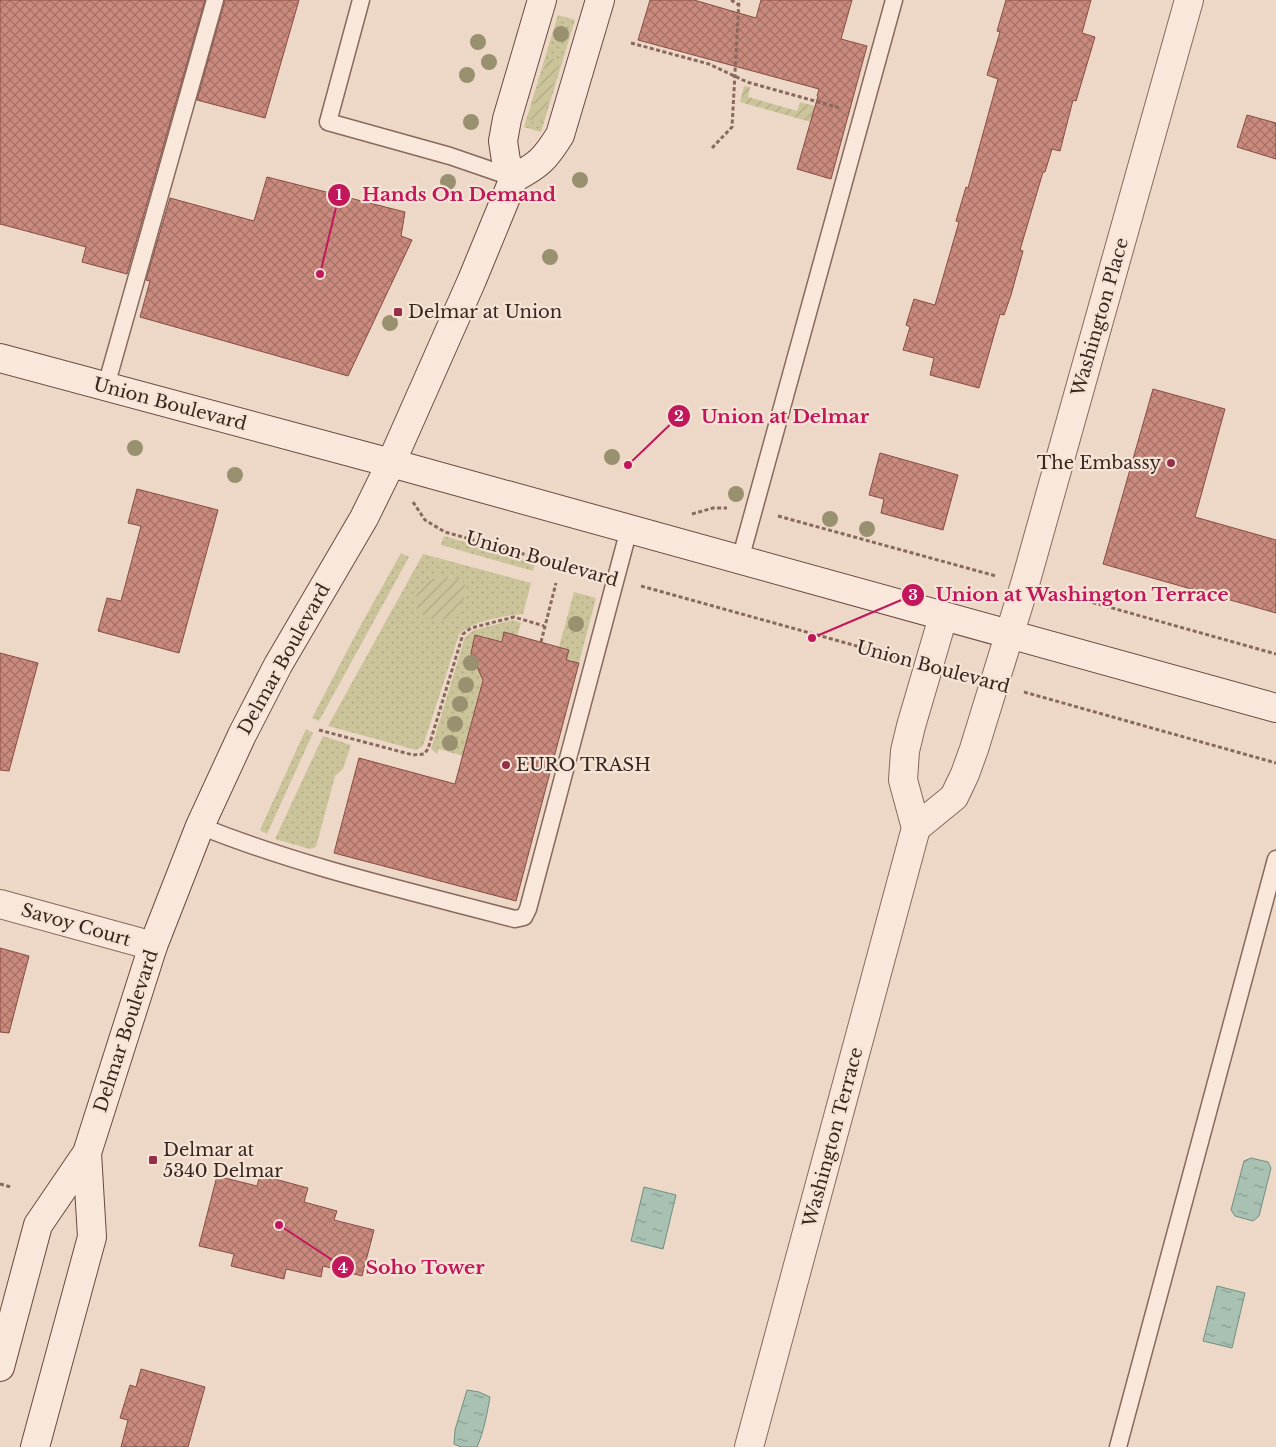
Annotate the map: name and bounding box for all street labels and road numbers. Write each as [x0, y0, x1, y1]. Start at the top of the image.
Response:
street label: Washington Place [1067, 235, 1133, 400]
street label: Union Boulevard [91, 373, 249, 435]
street label: Union Boulevard [463, 527, 621, 591]
street label: Delmar Boulevard [233, 580, 335, 738]
street label: Union Boulevard [854, 636, 1012, 698]
street label: Savoy Court [19, 899, 134, 951]
street label: Delmar Boulevard [89, 947, 163, 1115]
street label: Washington Terrace [798, 1045, 868, 1230]

